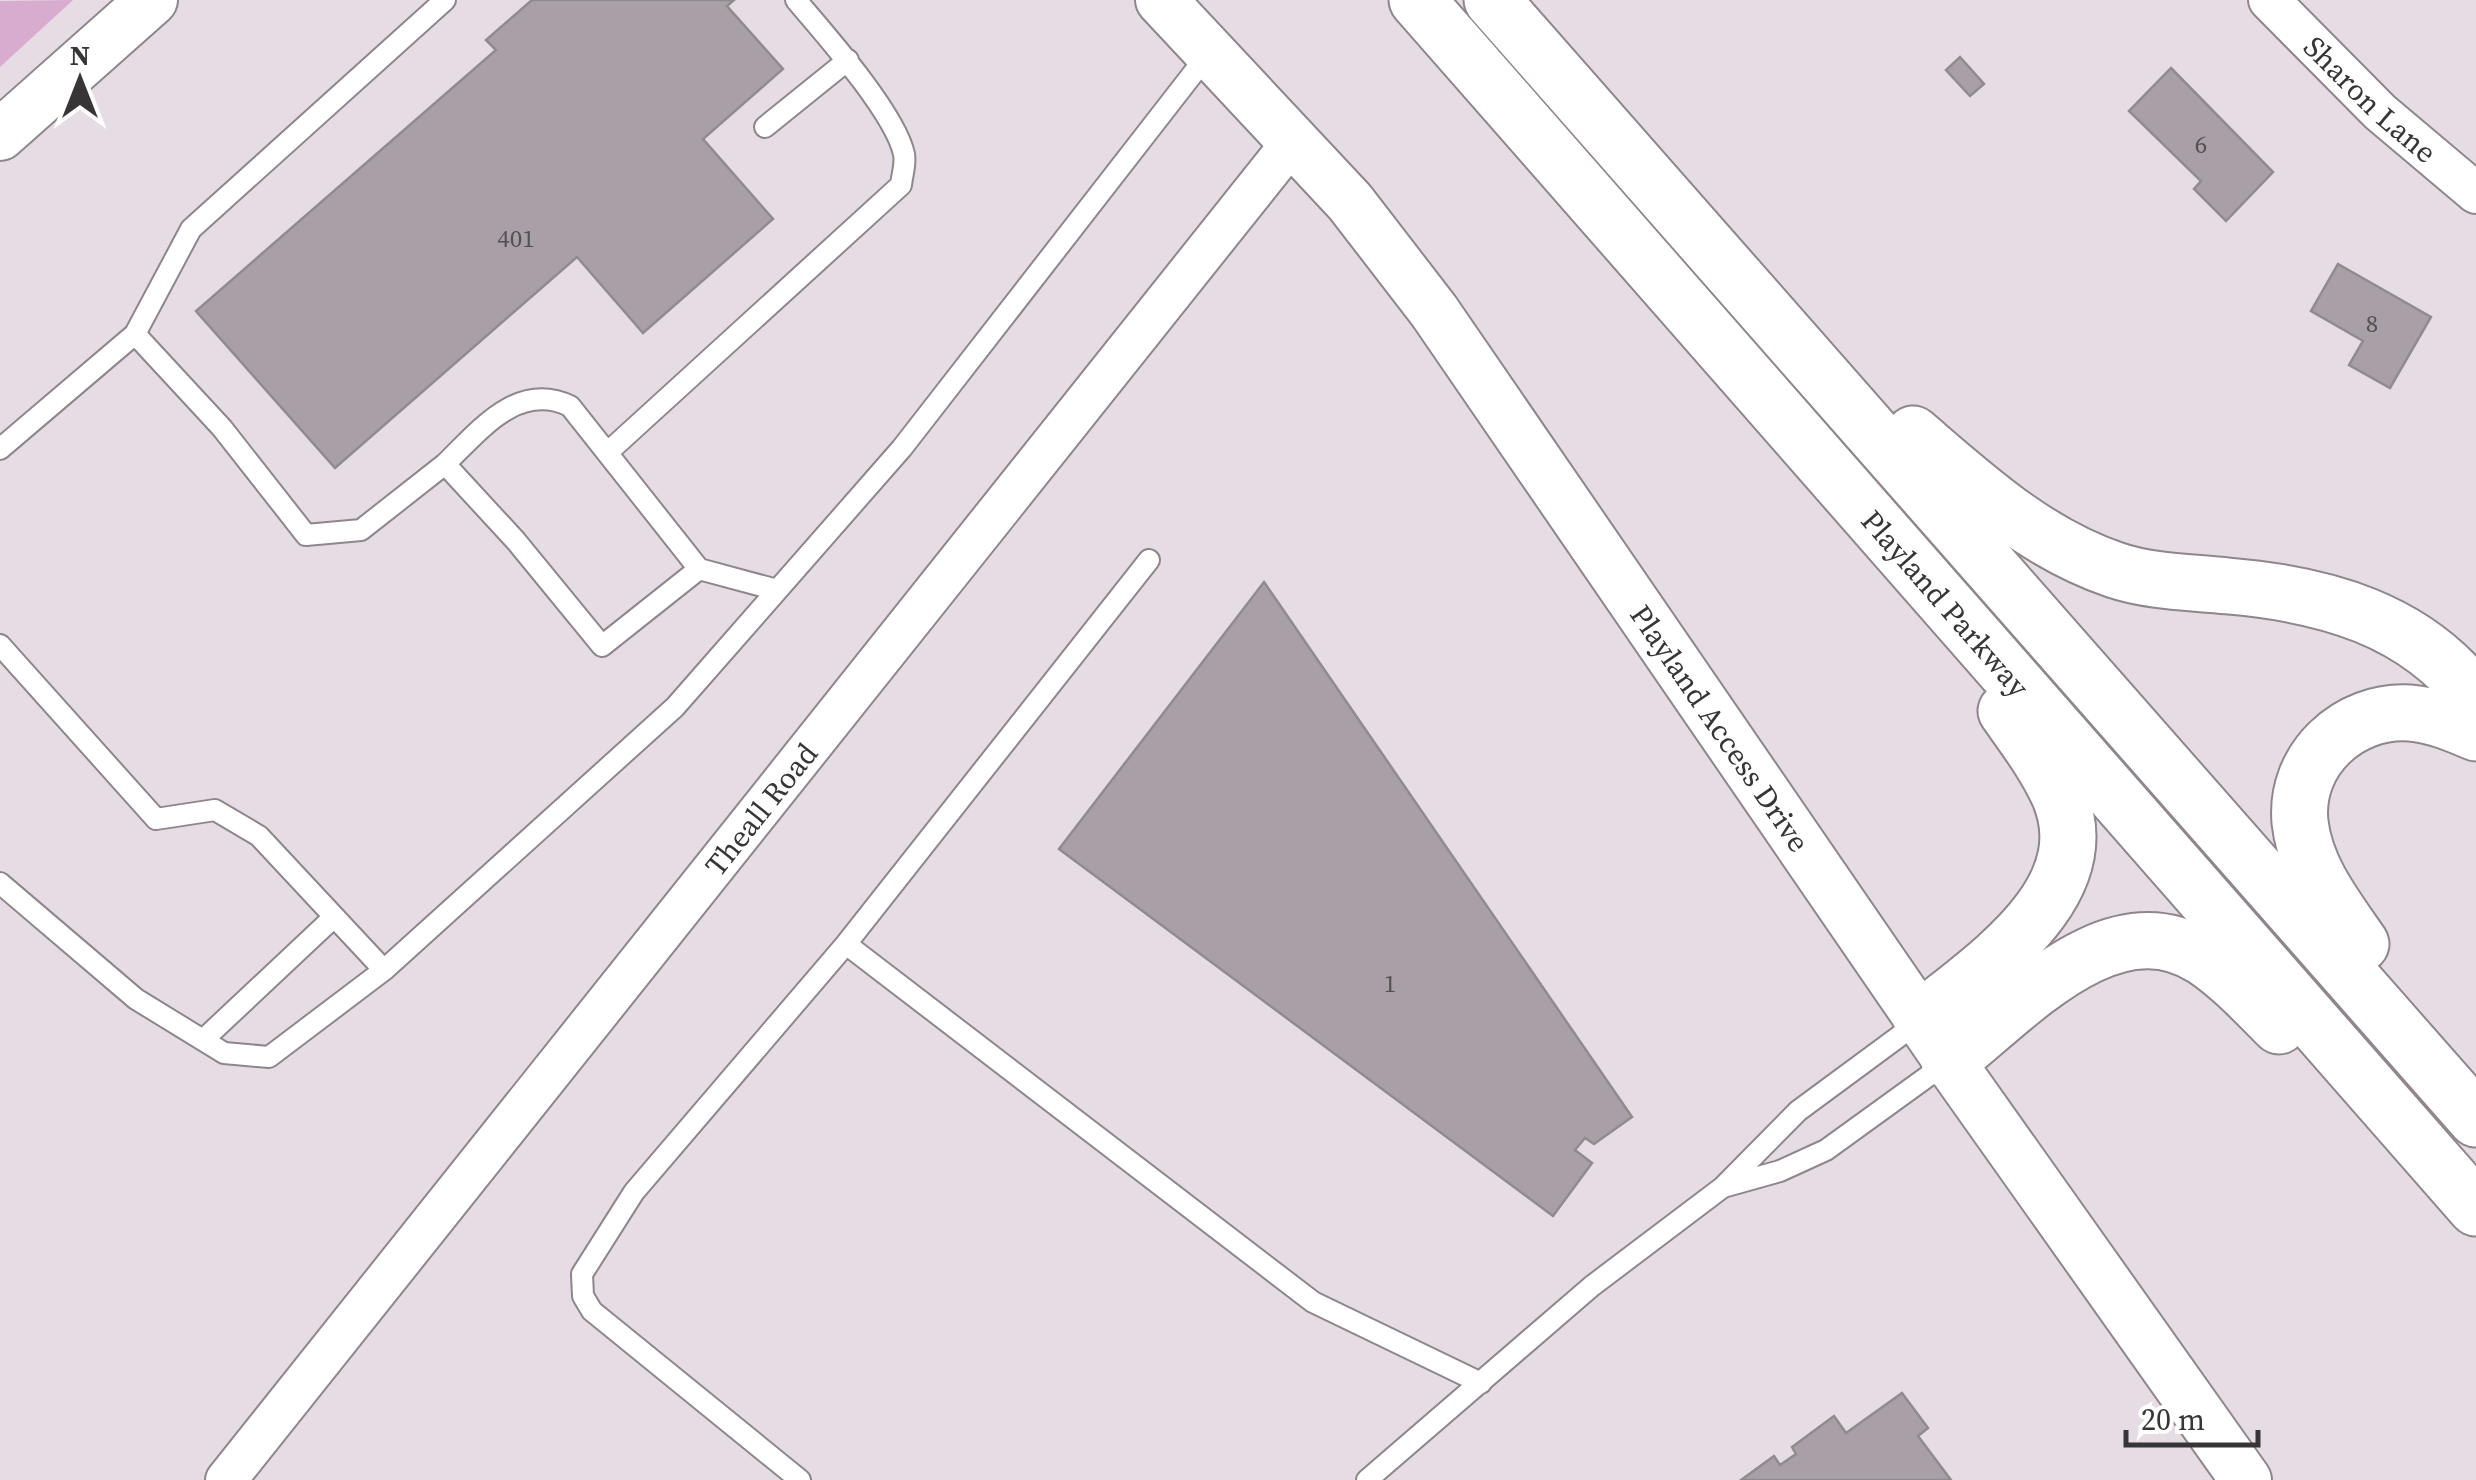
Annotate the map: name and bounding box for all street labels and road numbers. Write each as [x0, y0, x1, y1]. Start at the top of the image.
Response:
street label: Sharon Lane [2295, 26, 2446, 172]
street label: Playland Parkway [1852, 501, 2039, 706]
street label: Playland Access Drive [1621, 596, 1820, 860]
street label: Theall Road [695, 734, 826, 884]

